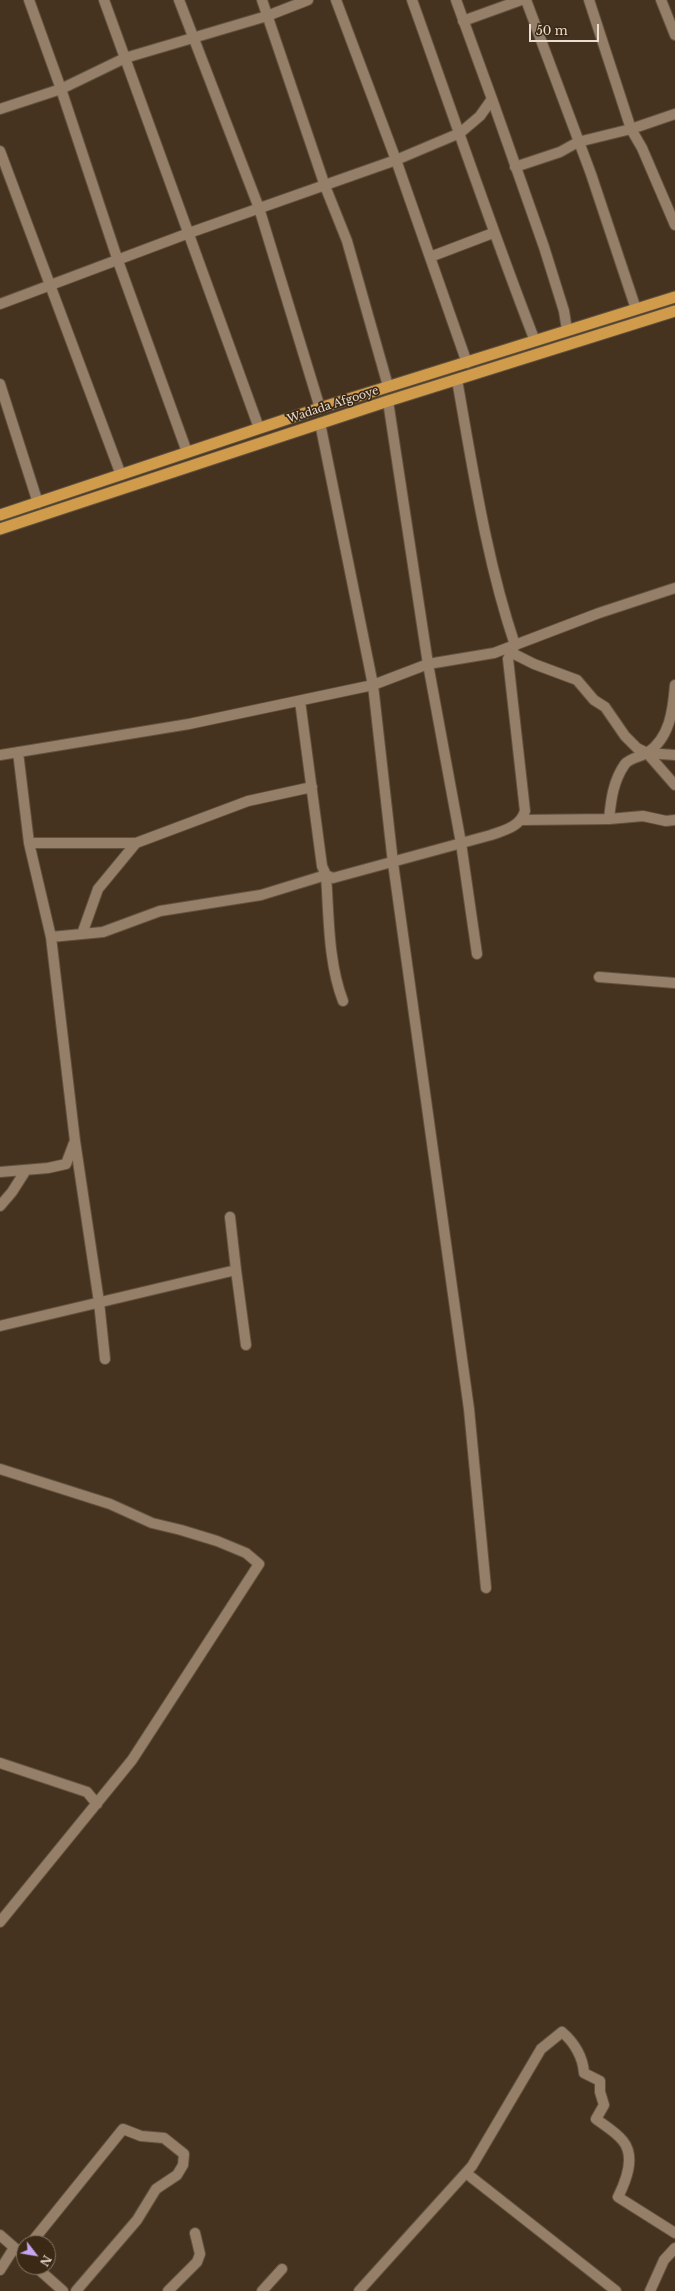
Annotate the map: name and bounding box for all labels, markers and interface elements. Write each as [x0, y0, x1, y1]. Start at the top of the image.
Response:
scale bar [531, 16, 601, 42]
text: 50 m [536, 23, 568, 38]
street label: Wadada Afgooye [286, 384, 380, 426]
north arrow [16, 2235, 56, 2275]
text: N [37, 2253, 54, 2269]

